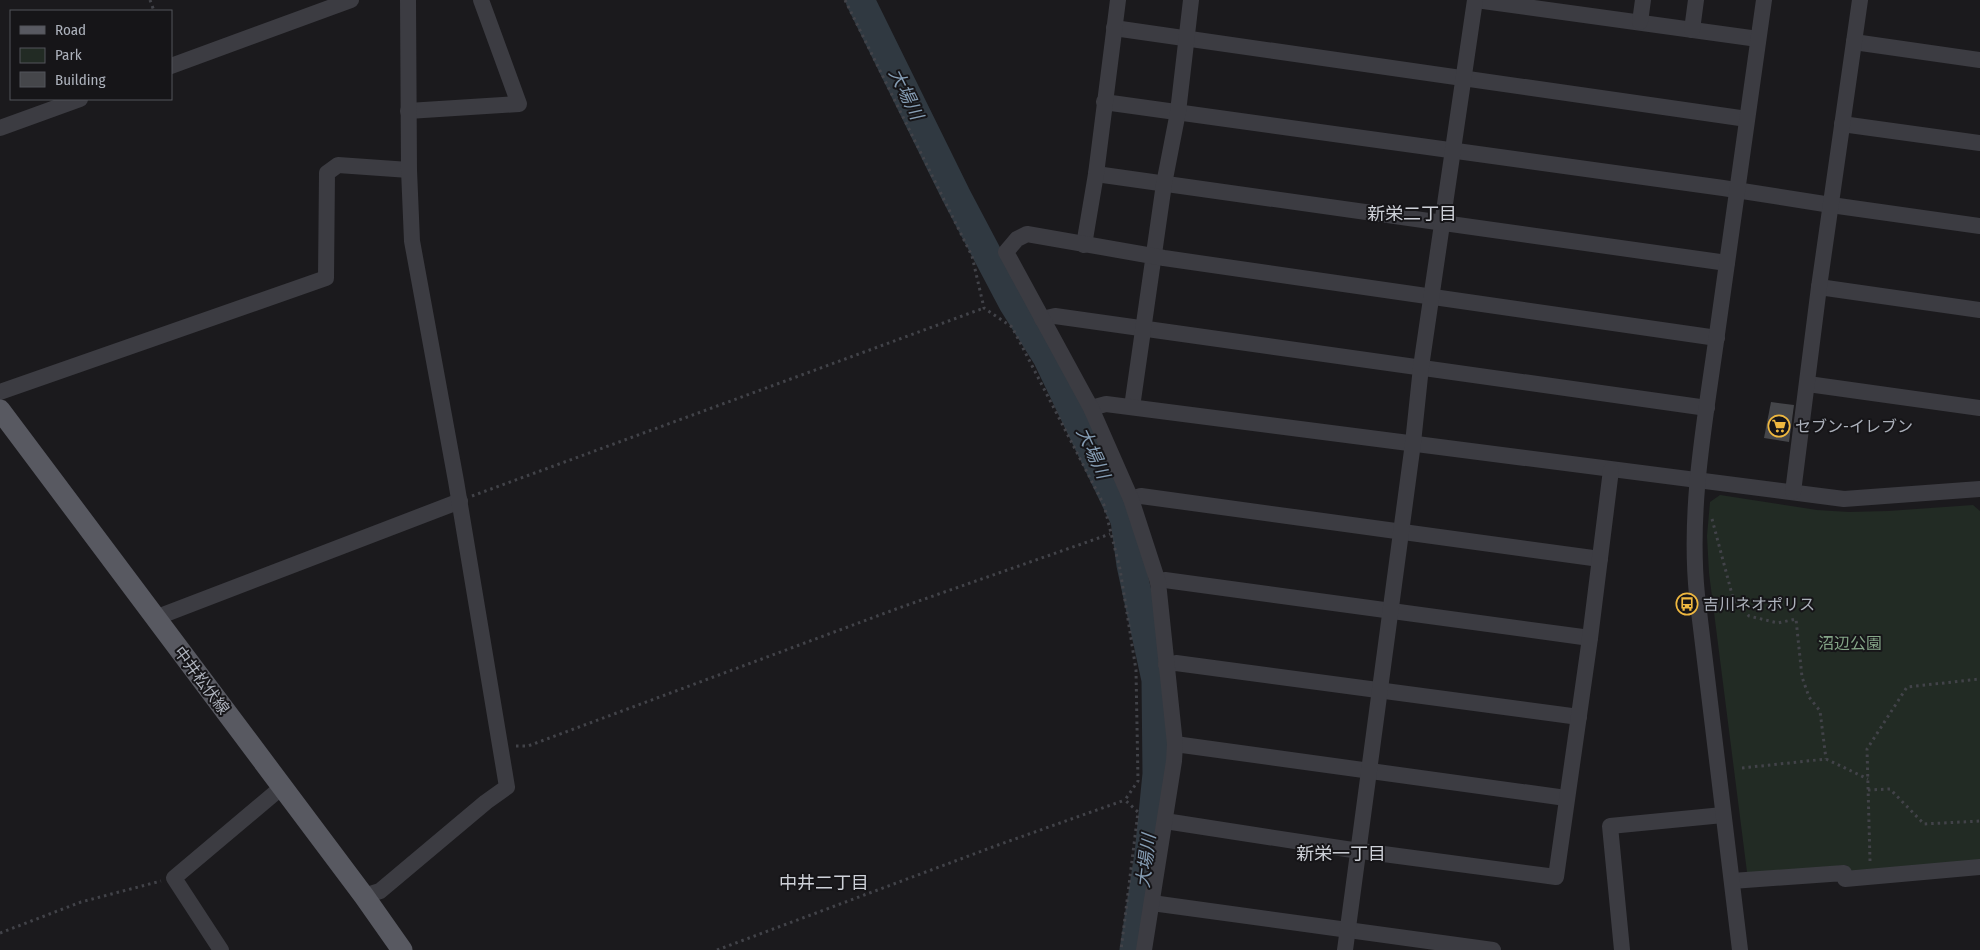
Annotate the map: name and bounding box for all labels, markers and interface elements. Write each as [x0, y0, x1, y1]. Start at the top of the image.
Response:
legend [10, 10, 172, 100]
text: Road [55, 21, 86, 39]
text: Park [55, 46, 82, 64]
water label: 大場川 [884, 65, 929, 125]
text: Building [55, 71, 106, 89]
district label: 新栄二丁目 [1367, 203, 1457, 225]
supermarket icon: セブン-イレブン [1767, 414, 1791, 438]
place label: セブン-イレブン [1795, 417, 1913, 436]
water label: 大場川 [1072, 424, 1115, 484]
bus stop icon: 吉川ネオポリス [1675, 592, 1699, 616]
place label: 吉川ネオポリス [1703, 595, 1815, 614]
park label: 沼辺公園 [1818, 634, 1882, 653]
street label: 中井松伏線 [170, 643, 233, 718]
water label: 大場川 [1132, 831, 1160, 889]
district label: 新栄一丁目 [1296, 843, 1386, 865]
district label: 中井二丁目 [779, 872, 869, 894]

